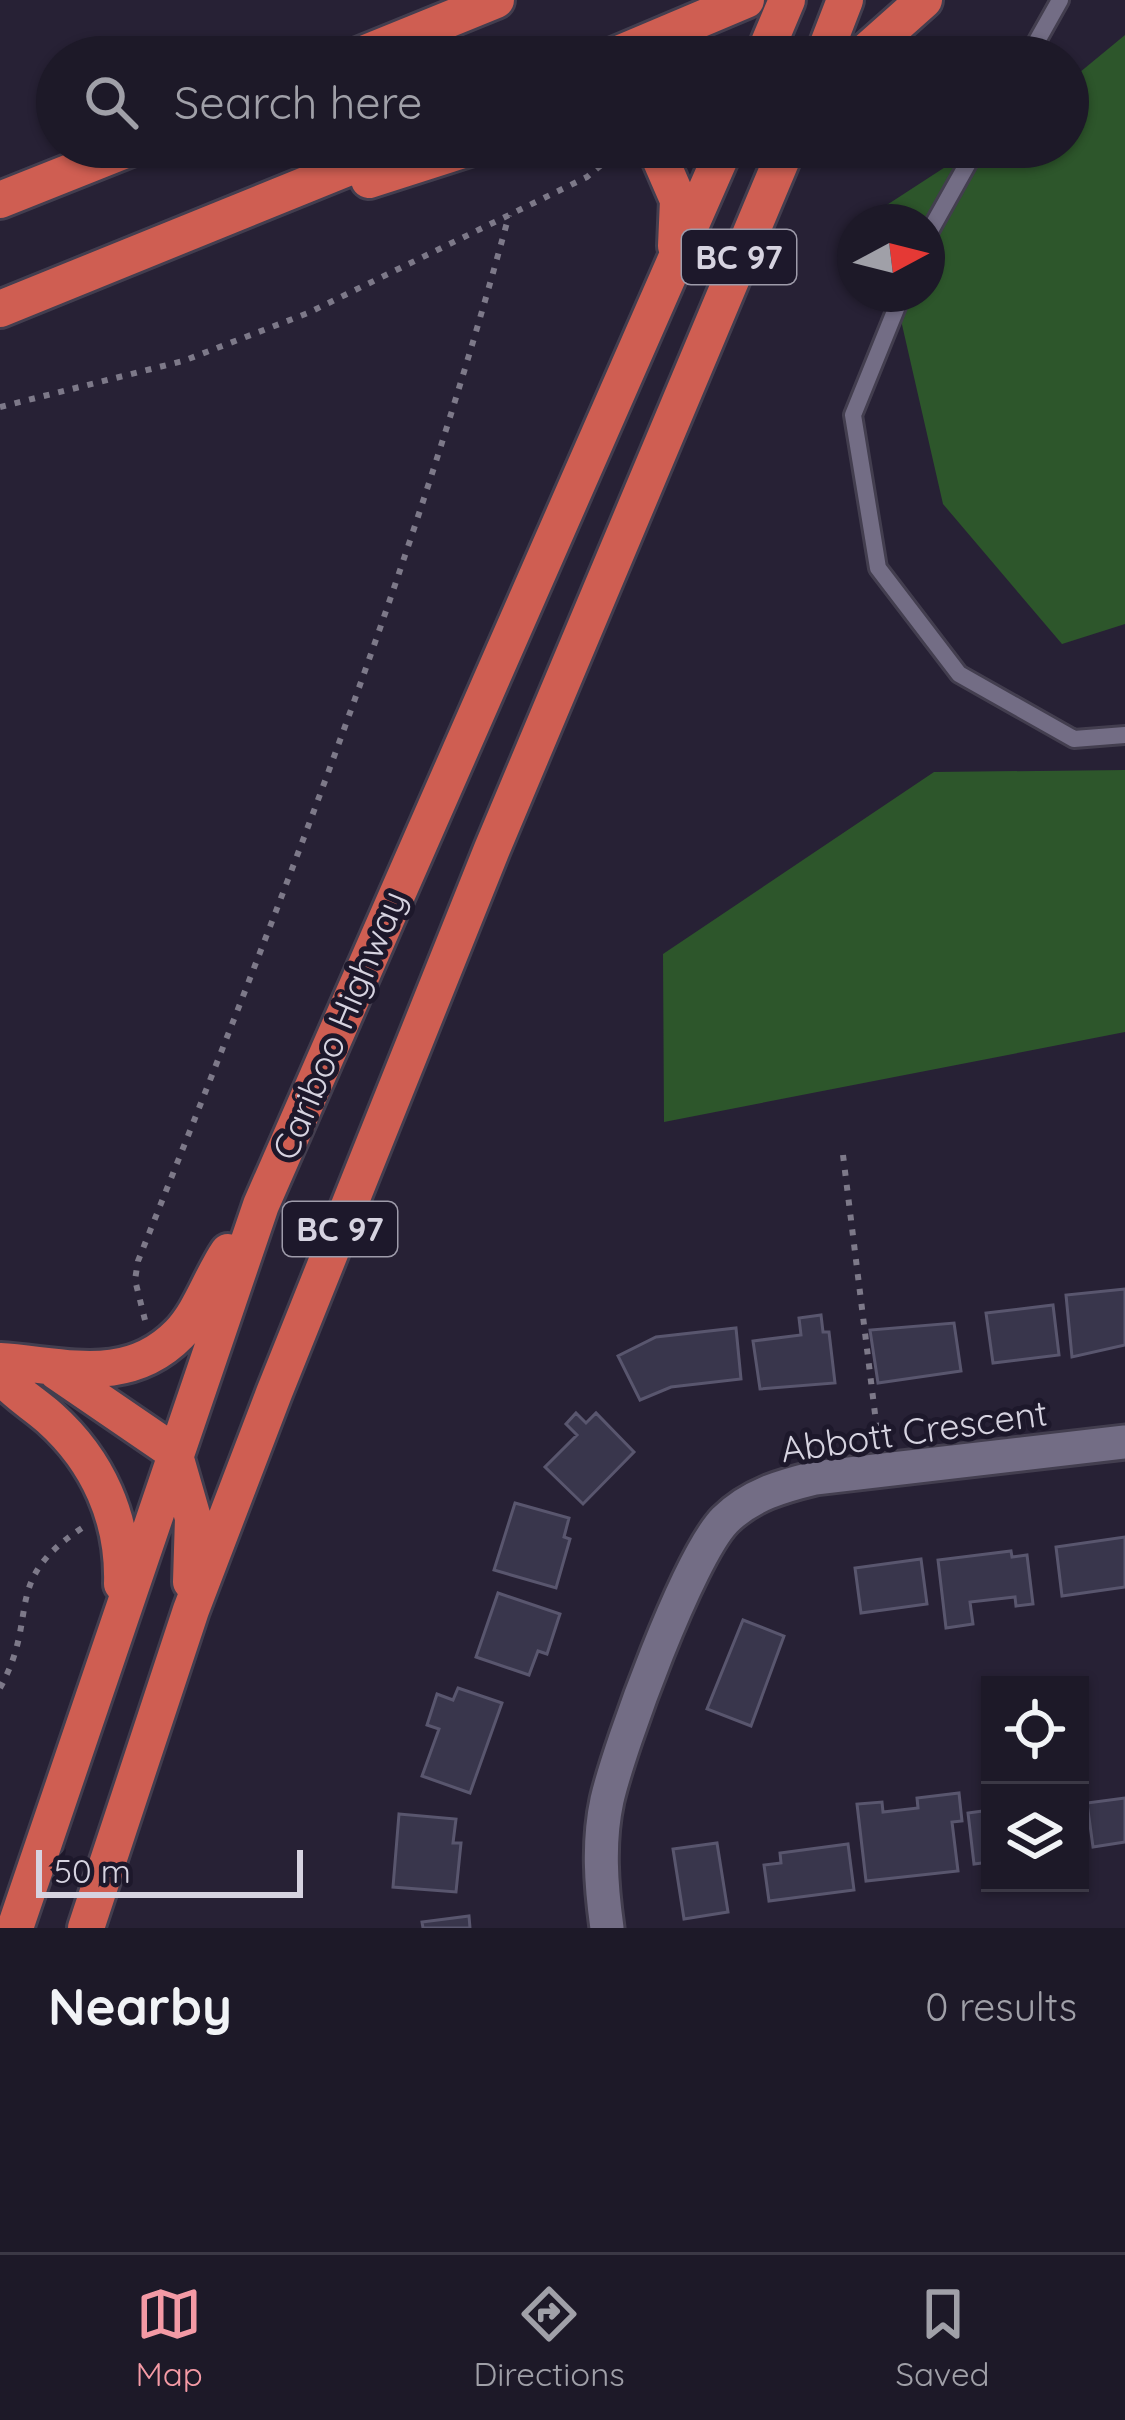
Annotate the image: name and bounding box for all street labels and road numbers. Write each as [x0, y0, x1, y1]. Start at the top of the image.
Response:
road number: BC 97 [682, 230, 796, 284]
street label: Cariboo Highway [262, 883, 416, 1166]
road number: BC 97 [283, 1202, 397, 1256]
street label: Abbott Crescent [778, 1390, 1050, 1471]

